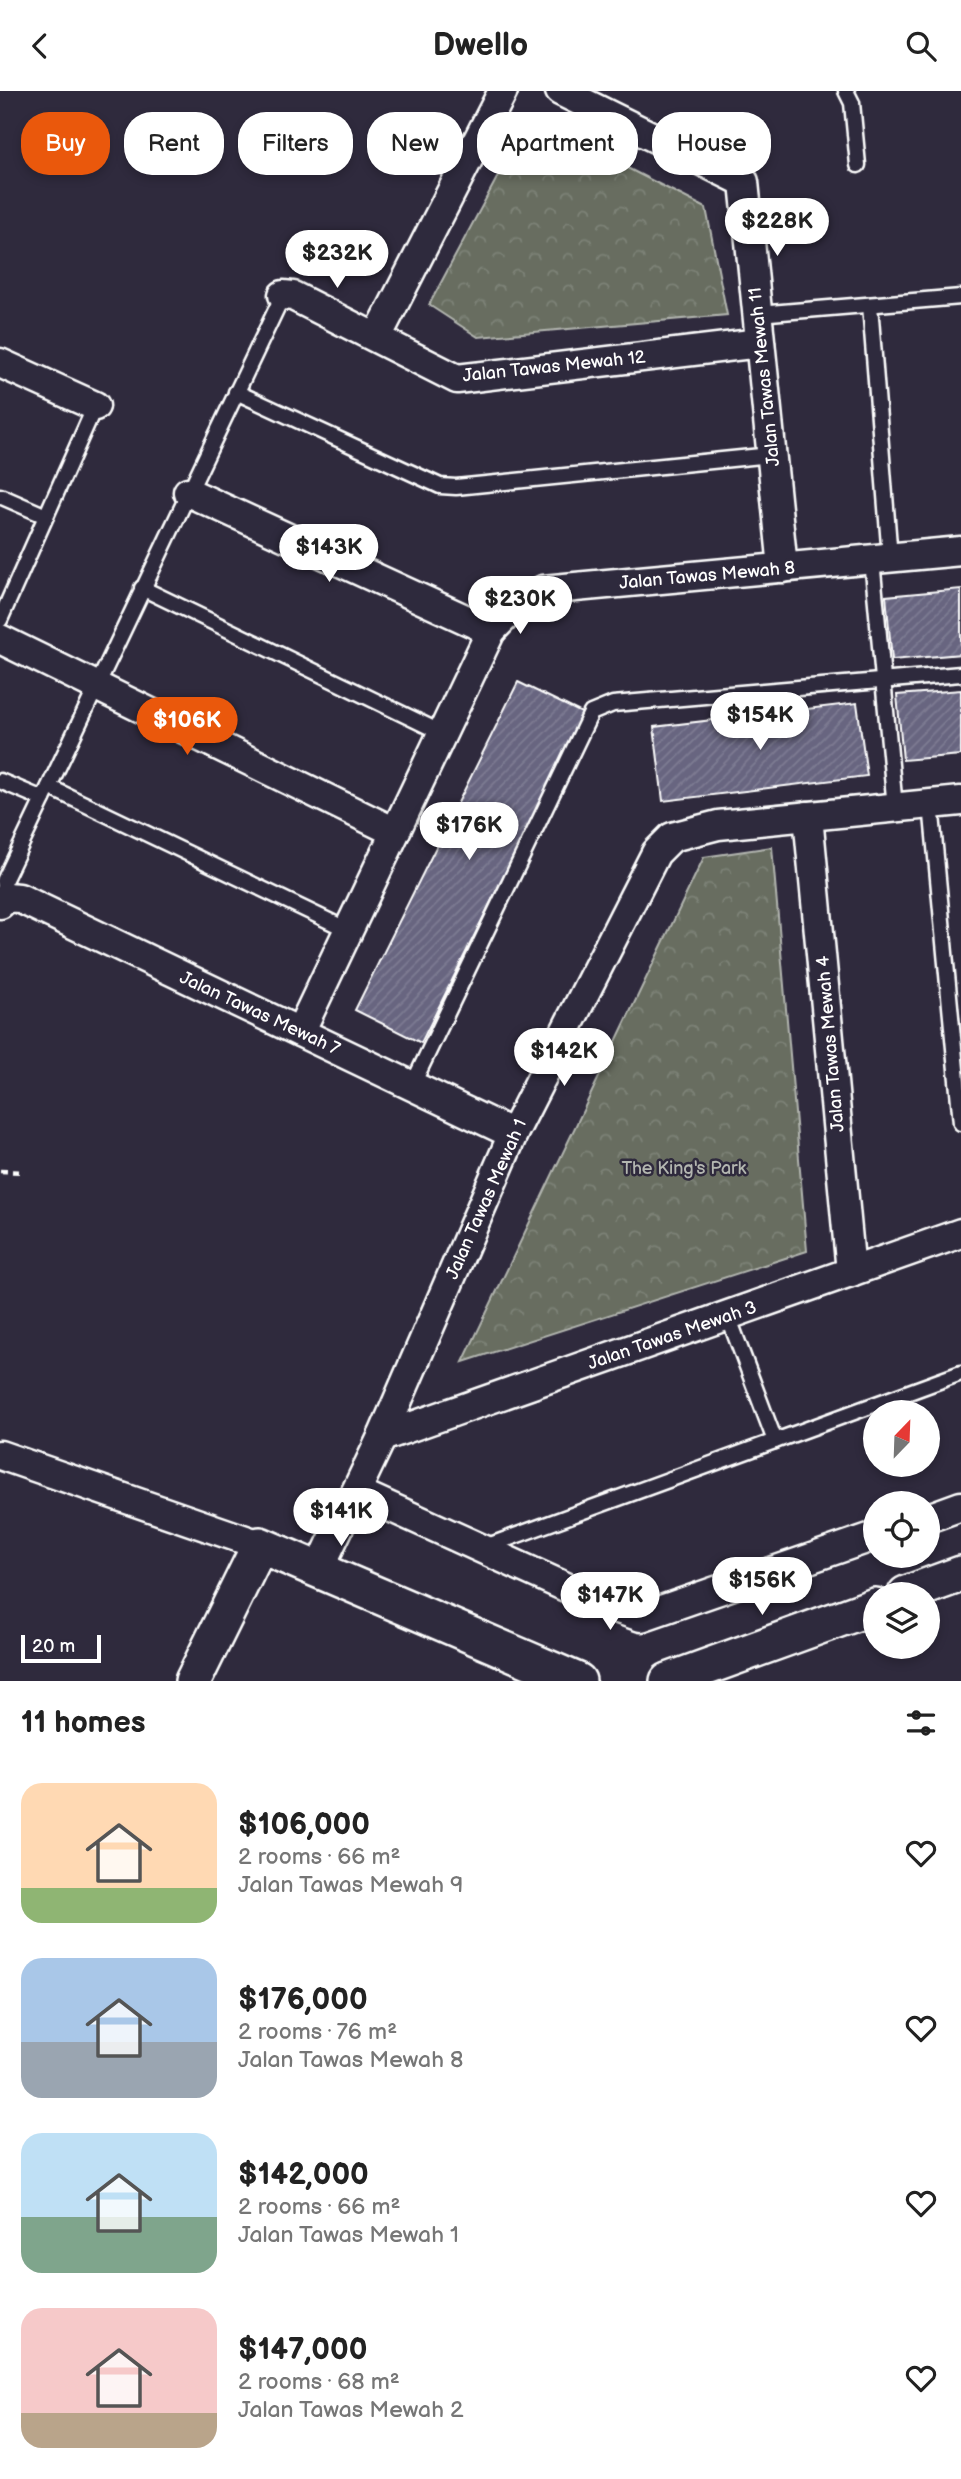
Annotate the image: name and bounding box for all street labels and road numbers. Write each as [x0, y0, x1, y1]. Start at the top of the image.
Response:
street label: Jalan Tawas Mewah 11 [745, 286, 784, 468]
street label: Jalan Tawas Mewah 12 [462, 346, 647, 387]
street label: Jalan Tawas Mewah 8 [618, 557, 796, 594]
street label: Jalan Tawas Mewah 4 [812, 955, 849, 1133]
street label: Jalan Tawas Mewah 7 [176, 967, 343, 1060]
street label: Jalan Tawas Mewah 1 [442, 1116, 531, 1282]
street label: Jalan Tawas Mewah 3 [585, 1297, 759, 1374]

